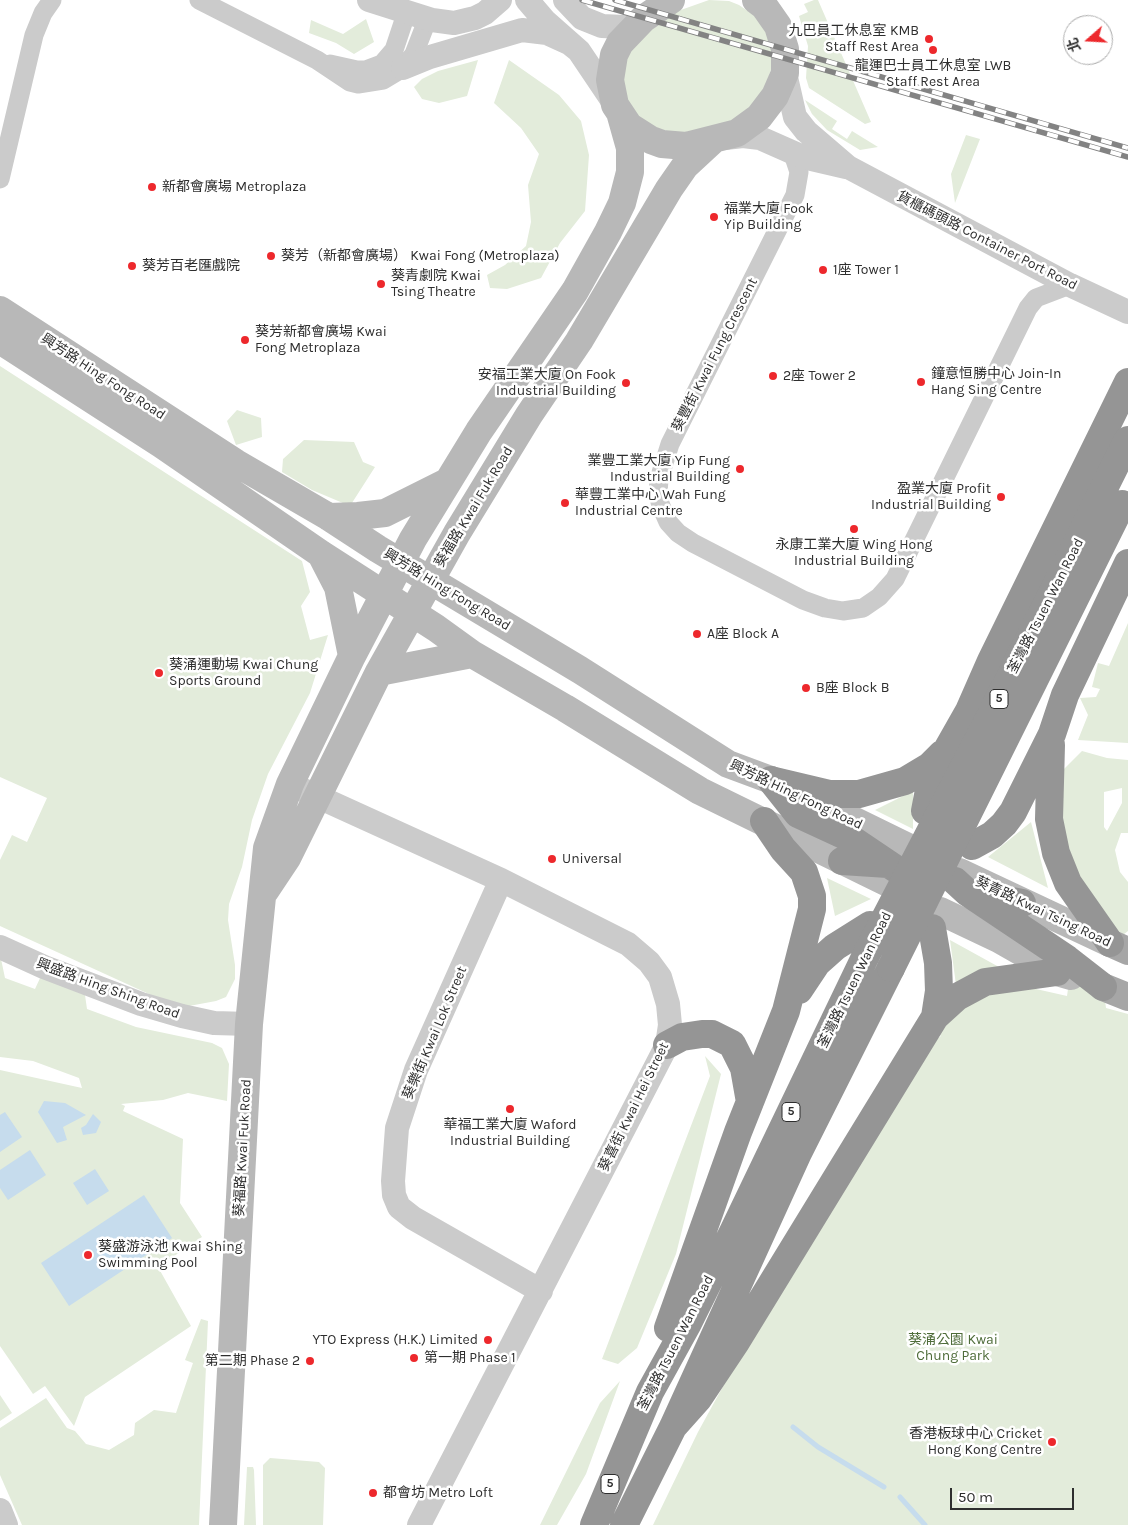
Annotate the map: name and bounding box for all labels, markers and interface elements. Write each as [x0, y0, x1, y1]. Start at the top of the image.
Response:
north arrow [1063, 15, 1113, 65]
place label: 九巴員工休息室 KMB Staff Rest Area [789, 23, 919, 56]
marker: 九巴員工休息室 KMB Staff Rest Area [923, 33, 935, 45]
text: 北 [1064, 35, 1085, 54]
marker: 龍運巴士員工休息室 LWB Staff Rest Area [927, 44, 939, 56]
place label: 龍運巴士員工休息室 LWB Staff Rest Area [855, 58, 1011, 90]
place label: 新都會廣場 Metroplaza [162, 179, 307, 195]
marker: 新都會廣場 Metroplaza [146, 181, 158, 193]
street label: 貨櫃碼頭路 Container Port Road [894, 188, 1080, 294]
place label: 福業大廈 Fook Yip Building [724, 201, 813, 233]
marker: 福業大廈 Fook Yip Building [708, 211, 720, 223]
place label: 葵芳（新都會廣場） Kwai Fong (Metroplaza) [281, 248, 560, 264]
marker: 葵芳（新都會廣場） Kwai Fong (Metroplaza) [265, 250, 277, 262]
place label: 葵芳百老匯戲院 [142, 258, 240, 274]
marker: 葵芳百老匯戲院 [126, 260, 138, 272]
place label: 1座 Tower 1 [833, 262, 899, 278]
marker: 1座 Tower 1 [817, 264, 829, 276]
place label: 葵青劇院 Kwai Tsing Theatre [391, 268, 481, 300]
street label: 葵豐街 Kwai Fung Crescent [669, 275, 761, 435]
marker: 葵青劇院 Kwai Tsing Theatre [375, 278, 387, 290]
place label: 葵芳新都會廣場 Kwai Fong Metroplaza [255, 324, 387, 357]
street label: 興芳路 Hing Fong Road [38, 330, 168, 424]
marker: 葵芳新都會廣場 Kwai Fong Metroplaza [239, 334, 251, 346]
place label: 鐘意恒勝中心 Join-In Hang Sing Centre [931, 366, 1061, 398]
place label: 安福工業大廈 On Fook Industrial Building [478, 367, 616, 400]
place label: 2座 Tower 2 [783, 368, 856, 384]
marker: 2座 Tower 2 [767, 370, 779, 382]
marker: 鐘意恒勝中心 Join-In Hang Sing Centre [915, 376, 927, 388]
marker: 安福工業大廈 On Fook Industrial Building [620, 377, 632, 389]
street label: 葵福路 Kwai Fuk Road [431, 443, 517, 571]
place label: 業豐工業大廈 Yip Fung Industrial Building [587, 453, 730, 486]
marker: 業豐工業大廈 Yip Fung Industrial Building [734, 463, 746, 475]
place label: 盈業大廈 Profit Industrial Building [871, 481, 991, 514]
place label: 華豐工業中心 Wah Fung Industrial Centre [575, 487, 726, 520]
marker: 盈業大廈 Profit Industrial Building [995, 491, 1007, 503]
marker: 華豐工業中心 Wah Fung Industrial Centre [559, 497, 571, 509]
marker: 永康工業大廈 Wing Hong Industrial Building [848, 523, 860, 535]
street label: 荃灣路 Tsuen Wan Road [1005, 536, 1087, 676]
place label: 永康工業大廈 Wing Hong Industrial Building [775, 537, 933, 570]
street label: 興芳路 Hing Fong Road [381, 545, 513, 635]
place label: A座 Block A [707, 626, 779, 642]
marker: A座 Block A [691, 628, 703, 640]
place label: 葵涌運動場 Kwai Chung Sports Ground [169, 657, 318, 690]
marker: 葵涌運動場 Kwai Chung Sports Ground [153, 667, 165, 679]
place label: B座 Block B [816, 680, 889, 696]
marker: B座 Block B [800, 682, 812, 694]
road number: 5 [990, 690, 1008, 709]
street label: 興芳路 Hing Fong Road [727, 757, 865, 833]
place label: Universal [562, 851, 622, 867]
marker: Universal [546, 853, 558, 865]
street label: 葵青路 Kwai Tsing Road [972, 873, 1114, 951]
street label: 荃灣路 Tsuen Wan Road [815, 909, 895, 1051]
street label: 興盛路 Hing Shing Road [34, 955, 182, 1023]
street label: 葵樂街 Kwai Lok Street [399, 964, 471, 1102]
street label: 葵喜街 Kwai Hei Street [595, 1040, 673, 1174]
street label: 葵福路 Kwai Fuk Road [231, 1079, 255, 1217]
road number: 5 [782, 1102, 800, 1122]
marker: 華福工業大廈 Waford Industrial Building [504, 1103, 516, 1115]
place label: 華福工業大廈 Waford Industrial Building [444, 1117, 576, 1150]
place label: 葵盛游泳池 Kwai Shing Swimming Pool [98, 1239, 243, 1272]
marker: 葵盛游泳池 Kwai Shing Swimming Pool [82, 1249, 94, 1261]
street label: 荃灣路 Tsuen Wan Road [635, 1273, 717, 1413]
place label: YTO Express (H.K.) Limited [313, 1332, 478, 1348]
park label: 葵涌公園 Kwai Chung Park [908, 1332, 998, 1364]
marker: YTO Express (H.K.) Limited [482, 1334, 494, 1346]
place label: 第一期 Phase 1 [424, 1350, 516, 1366]
marker: 第一期 Phase 1 [408, 1352, 420, 1364]
place label: 第二期 Phase 2 [205, 1353, 300, 1369]
marker: 第二期 Phase 2 [304, 1355, 316, 1367]
place label: 香港板球中心 Cricket Hong Kong Centre [909, 1426, 1042, 1458]
marker: 香港板球中心 Cricket Hong Kong Centre [1046, 1436, 1058, 1448]
road number: 5 [601, 1475, 619, 1494]
scale bar [953, 1478, 1077, 1510]
place label: 都會坊 Metro Loft [383, 1485, 493, 1501]
marker: 都會坊 Metro Loft [367, 1487, 379, 1499]
text: 50 m [958, 1488, 993, 1506]

